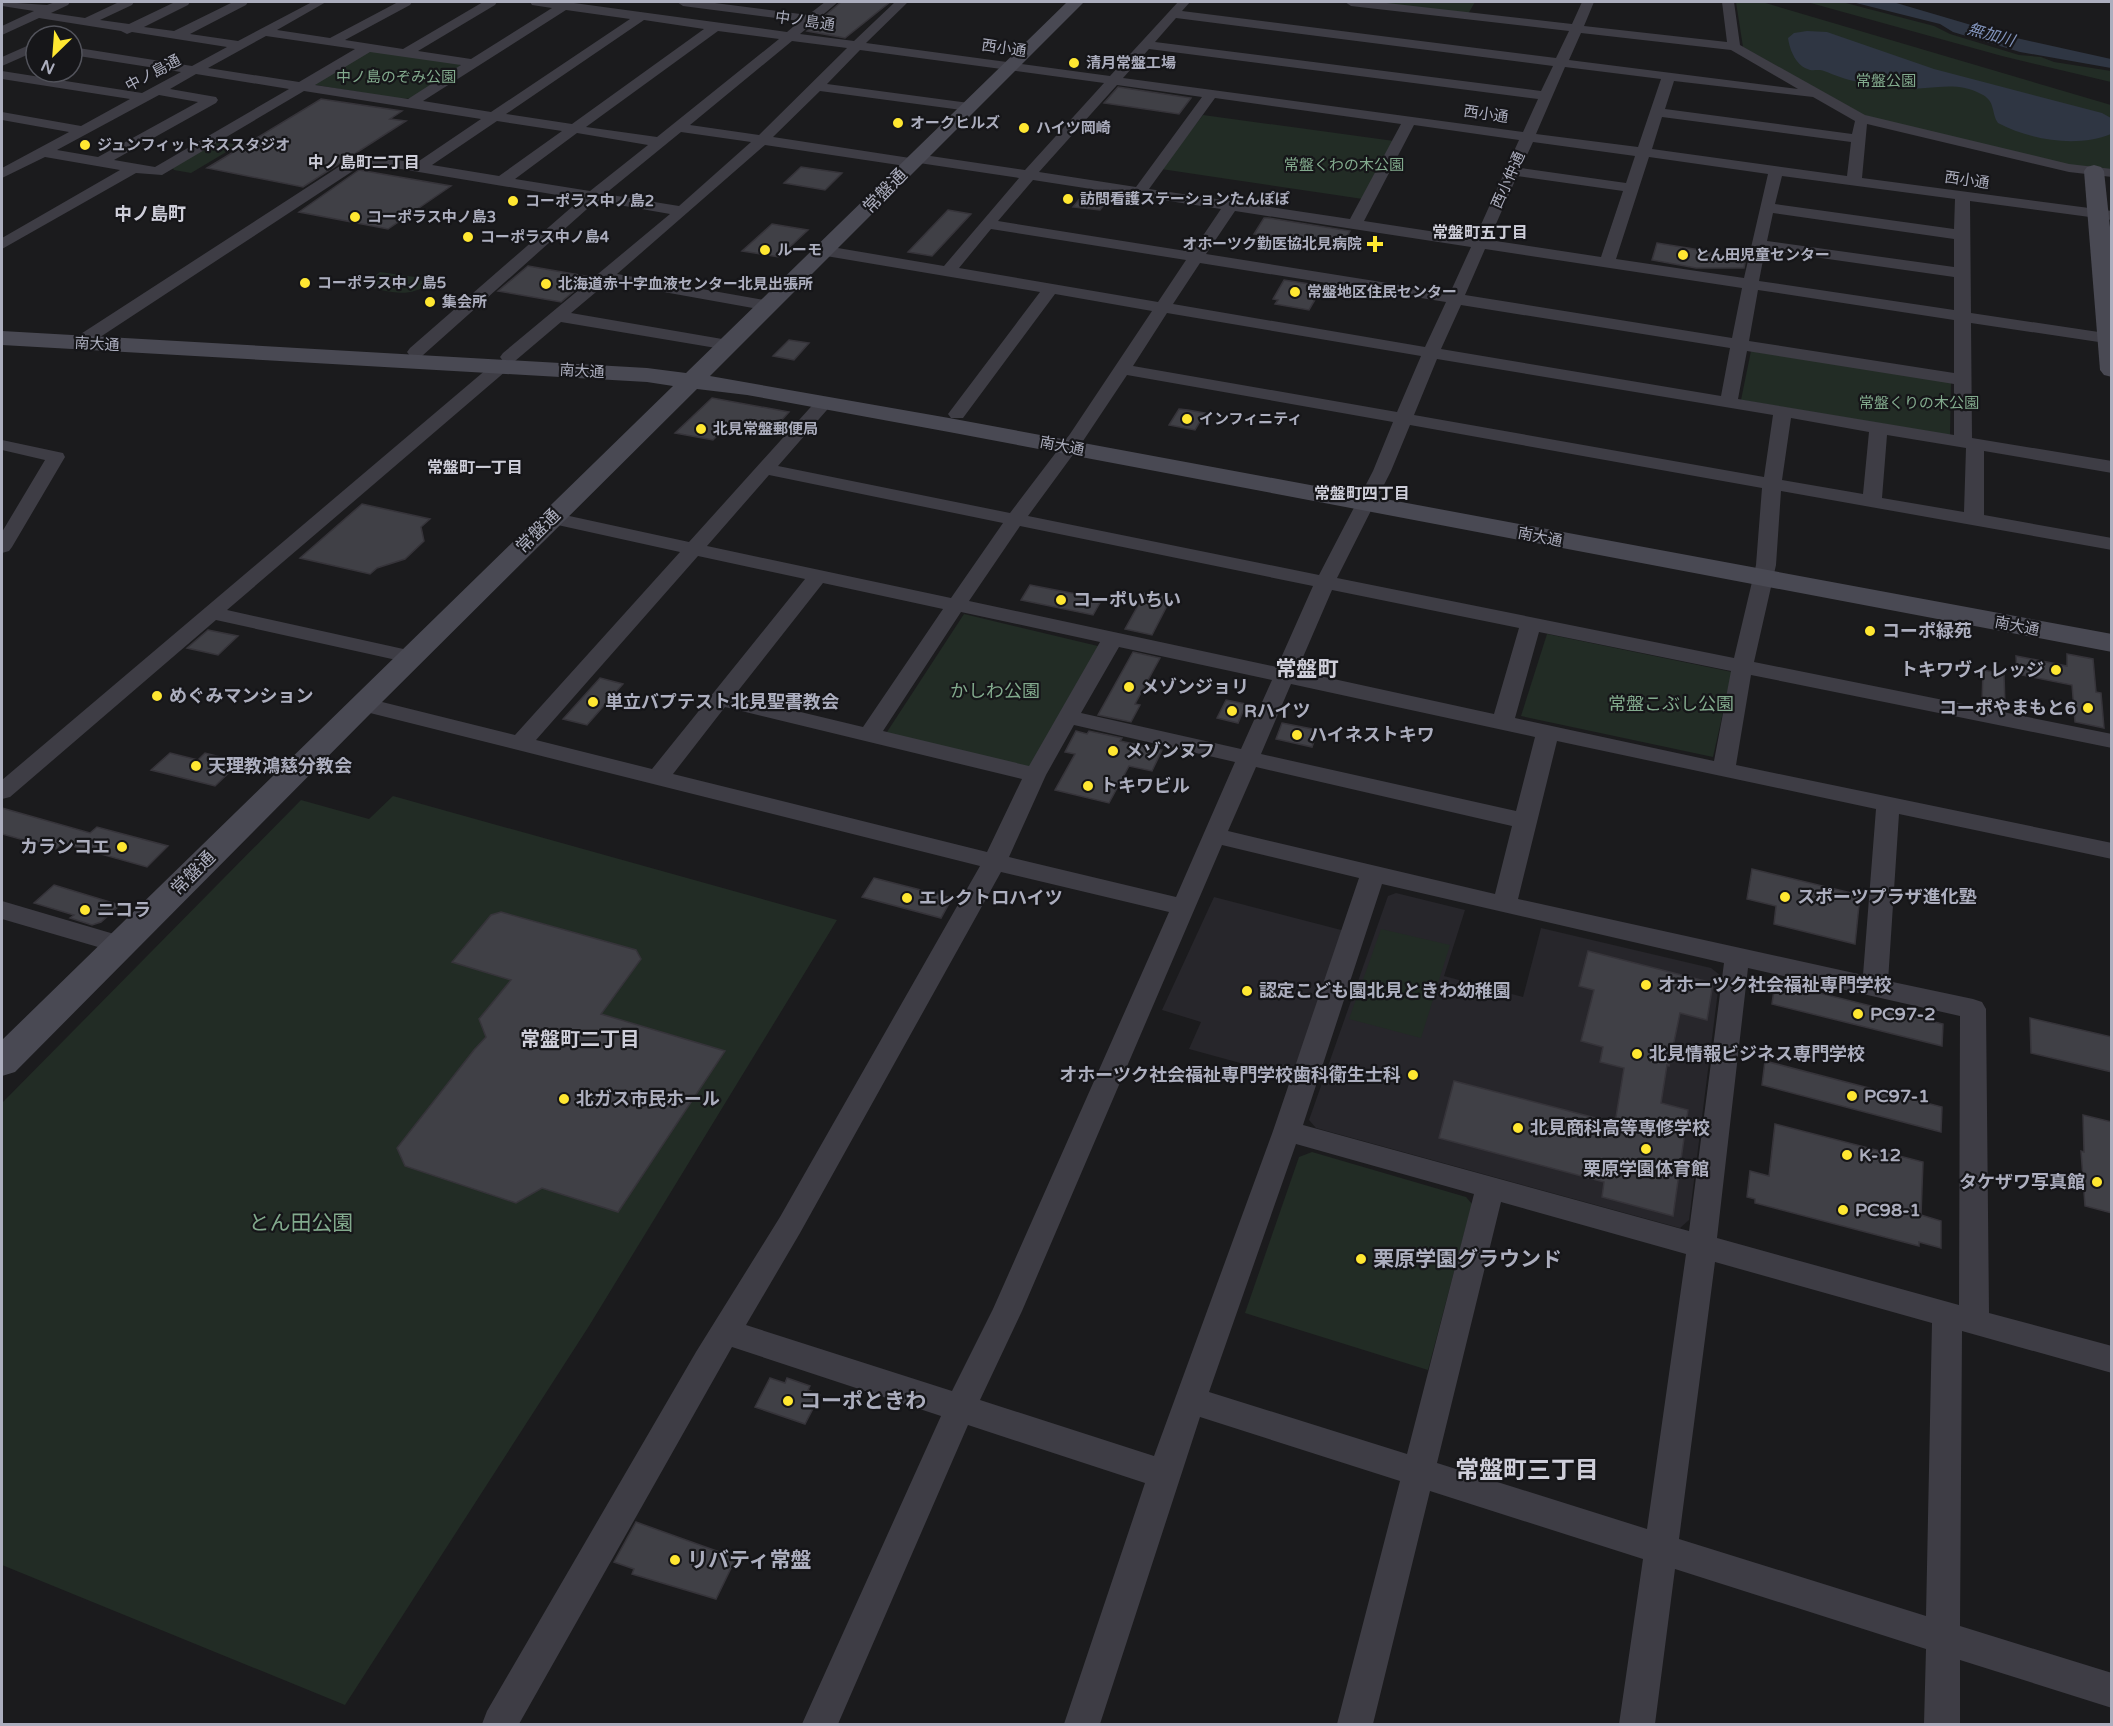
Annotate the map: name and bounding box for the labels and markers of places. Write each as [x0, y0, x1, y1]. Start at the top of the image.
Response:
place label: 清月常盤工場 [1086, 54, 1176, 72]
marker: 清月常盤工場 [1067, 56, 1081, 70]
place label: オークヒルズ [910, 114, 1000, 132]
marker: オークヒルズ [891, 116, 905, 130]
place label: ハイツ岡崎 [1036, 119, 1111, 137]
marker: ハイツ岡崎 [1017, 121, 1031, 135]
place label: ジュンフィットネススタジオ [97, 136, 290, 154]
marker: ジュンフィットネススタジオ [78, 138, 92, 152]
place label: 訪問看護ステーションたんぽぽ [1080, 190, 1290, 208]
place label: コーポラス中ノ島2 [525, 192, 654, 210]
marker: 訪問看護ステーションたんぽぽ [1061, 192, 1075, 206]
marker: コーポラス中ノ島2 [506, 194, 520, 208]
place label: コーポラス中ノ島3 [367, 208, 496, 226]
marker: コーポラス中ノ島3 [348, 210, 362, 224]
place label: コーポラス中ノ島4 [480, 228, 610, 246]
marker: コーポラス中ノ島4 [461, 230, 475, 244]
place label: オホーツク勤医協北見病院 [1182, 235, 1362, 253]
marker: オホーツク勤医協北見病院 [1366, 235, 1384, 253]
place label: ルーモ [777, 241, 822, 259]
marker: ルーモ [758, 243, 772, 257]
place label: とん田児童センター [1695, 246, 1830, 264]
marker: とん田児童センター [1676, 248, 1690, 262]
place label: コーポラス中ノ島5 [317, 274, 446, 292]
place label: 北海道赤十字血液センター北見出張所 [558, 275, 813, 293]
marker: コーポラス中ノ島5 [298, 276, 312, 290]
marker: 北海道赤十字血液センター北見出張所 [539, 277, 553, 291]
place label: 常盤地区住民センター [1307, 283, 1457, 301]
marker: 常盤地区住民センター [1288, 285, 1302, 299]
place label: 集会所 [441, 293, 487, 311]
marker: 集会所 [423, 295, 437, 309]
place label: インフィニティ [1199, 410, 1302, 428]
marker: インフィニティ [1180, 412, 1194, 426]
place label: 北見常盤郵便局 [713, 420, 818, 438]
marker: 北見常盤郵便局 [694, 422, 708, 436]
place label: コーポいちい [1073, 589, 1181, 611]
marker: コーポいちい [1054, 593, 1068, 607]
place label: コーポ緑苑 [1882, 620, 1972, 642]
marker: コーポ緑苑 [1863, 624, 1877, 638]
place label: トキワヴィレッジ [1900, 659, 2044, 681]
marker: トキワヴィレッジ [2049, 663, 2063, 677]
place label: メゾンジョリ [1141, 676, 1249, 698]
marker: メゾンジョリ [1122, 680, 1136, 694]
place label: めぐみマンション [169, 685, 314, 707]
marker: めぐみマンション [150, 689, 164, 703]
place label: 単立バプテスト北見聖書教会 [605, 691, 839, 713]
marker: 単立バプテスト北見聖書教会 [586, 695, 600, 709]
place label: コーポやまもと6 [1939, 697, 2076, 719]
place label: Rハイツ [1244, 700, 1310, 722]
marker: コーポやまもと6 [2081, 701, 2095, 715]
marker: Rハイツ [1225, 704, 1239, 718]
place label: ハイネストキワ [1309, 724, 1435, 746]
marker: ハイネストキワ [1290, 728, 1304, 742]
place label: メゾンヌフ [1125, 740, 1215, 762]
marker: メゾンヌフ [1106, 744, 1120, 758]
place label: 天理教鴻慈分教会 [208, 755, 352, 777]
marker: 天理教鴻慈分教会 [189, 759, 203, 773]
place label: トキワビル [1100, 775, 1190, 797]
marker: トキワビル [1081, 779, 1095, 793]
place label: カランコエ [20, 836, 110, 858]
marker: カランコエ [115, 840, 129, 854]
place label: スポーツプラザ進化塾 [1797, 886, 1977, 908]
place label: エレクトロハイツ [919, 887, 1063, 909]
marker: スポーツプラザ進化塾 [1778, 890, 1792, 904]
marker: エレクトロハイツ [900, 891, 914, 905]
place label: ニコラ [97, 899, 151, 921]
marker: ニコラ [78, 903, 92, 917]
place label: オホーツク社会福祉専門学校 [1658, 974, 1892, 996]
marker: オホーツク社会福祉専門学校 [1639, 978, 1653, 992]
place label: 認定こども園北見ときわ幼稚園 [1259, 980, 1511, 1002]
marker: 認定こども園北見ときわ幼稚園 [1240, 984, 1254, 998]
place label: PC97-2 [1870, 1003, 1936, 1025]
marker: PC97-2 [1851, 1007, 1865, 1021]
place label: 北見情報ビジネス専門学校 [1649, 1043, 1865, 1065]
marker: 北見情報ビジネス専門学校 [1630, 1047, 1644, 1061]
place label: オホーツク社会福祉専門学校歯科衛生士科 [1059, 1064, 1401, 1086]
marker: オホーツク社会福祉専門学校歯科衛生士科 [1406, 1068, 1420, 1082]
place label: PC97-1 [1864, 1085, 1930, 1107]
place label: 北ガス市民ホール [576, 1088, 720, 1110]
marker: PC97-1 [1845, 1089, 1859, 1103]
marker: 北ガス市民ホール [557, 1092, 571, 1106]
place label: 北見商科高等専修学校 [1530, 1117, 1710, 1139]
marker: 北見商科高等専修学校 [1511, 1121, 1525, 1135]
marker: 栗原学園体育館 [1639, 1142, 1653, 1156]
place label: K-12 [1859, 1144, 1901, 1166]
marker: K-12 [1840, 1148, 1854, 1162]
place label: 栗原学園体育館 [1583, 1158, 1709, 1180]
place label: タケザワ写真館 [1959, 1171, 2085, 1193]
marker: タケザワ写真館 [2090, 1175, 2104, 1189]
place label: PC98-1 [1855, 1199, 1921, 1221]
marker: PC98-1 [1836, 1203, 1850, 1217]
place label: 栗原学園グラウンド [1373, 1247, 1562, 1272]
marker: 栗原学園グラウンド [1354, 1252, 1368, 1266]
place label: コーポときわ [800, 1389, 926, 1414]
marker: コーポときわ [781, 1394, 795, 1408]
place label: リバティ常盤 [687, 1548, 812, 1573]
marker: リバティ常盤 [668, 1553, 682, 1567]

